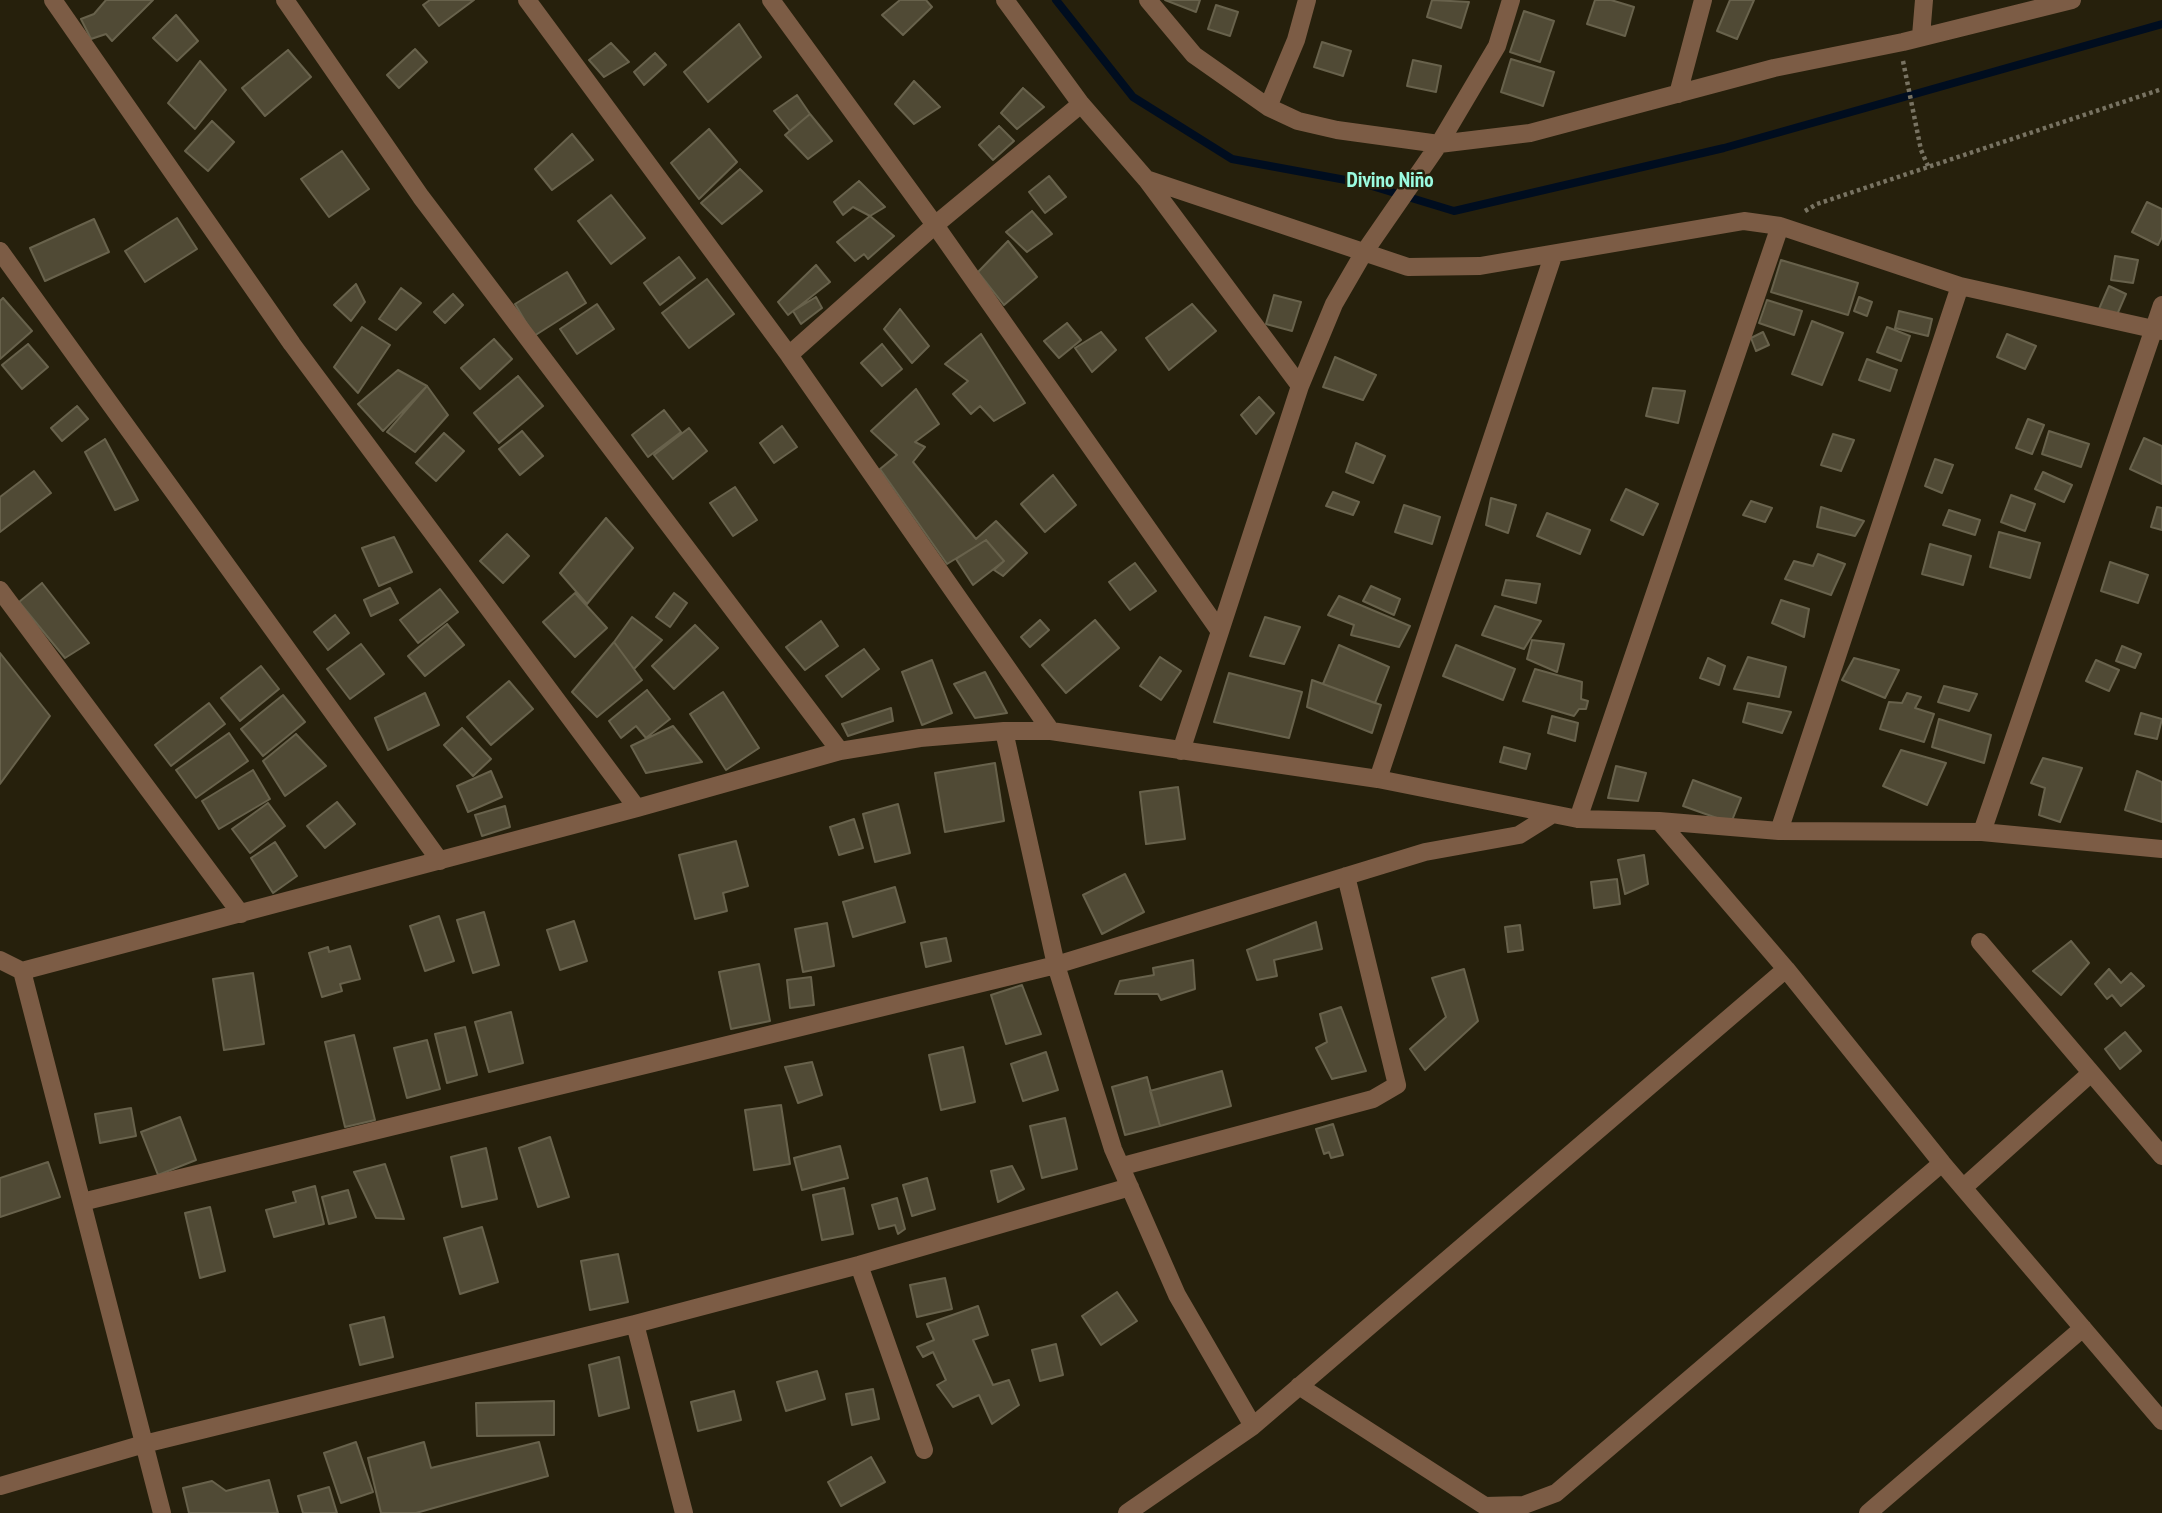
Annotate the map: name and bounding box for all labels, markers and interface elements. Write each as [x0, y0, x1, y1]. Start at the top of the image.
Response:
district label: Divino Niño [1347, 168, 1433, 194]

